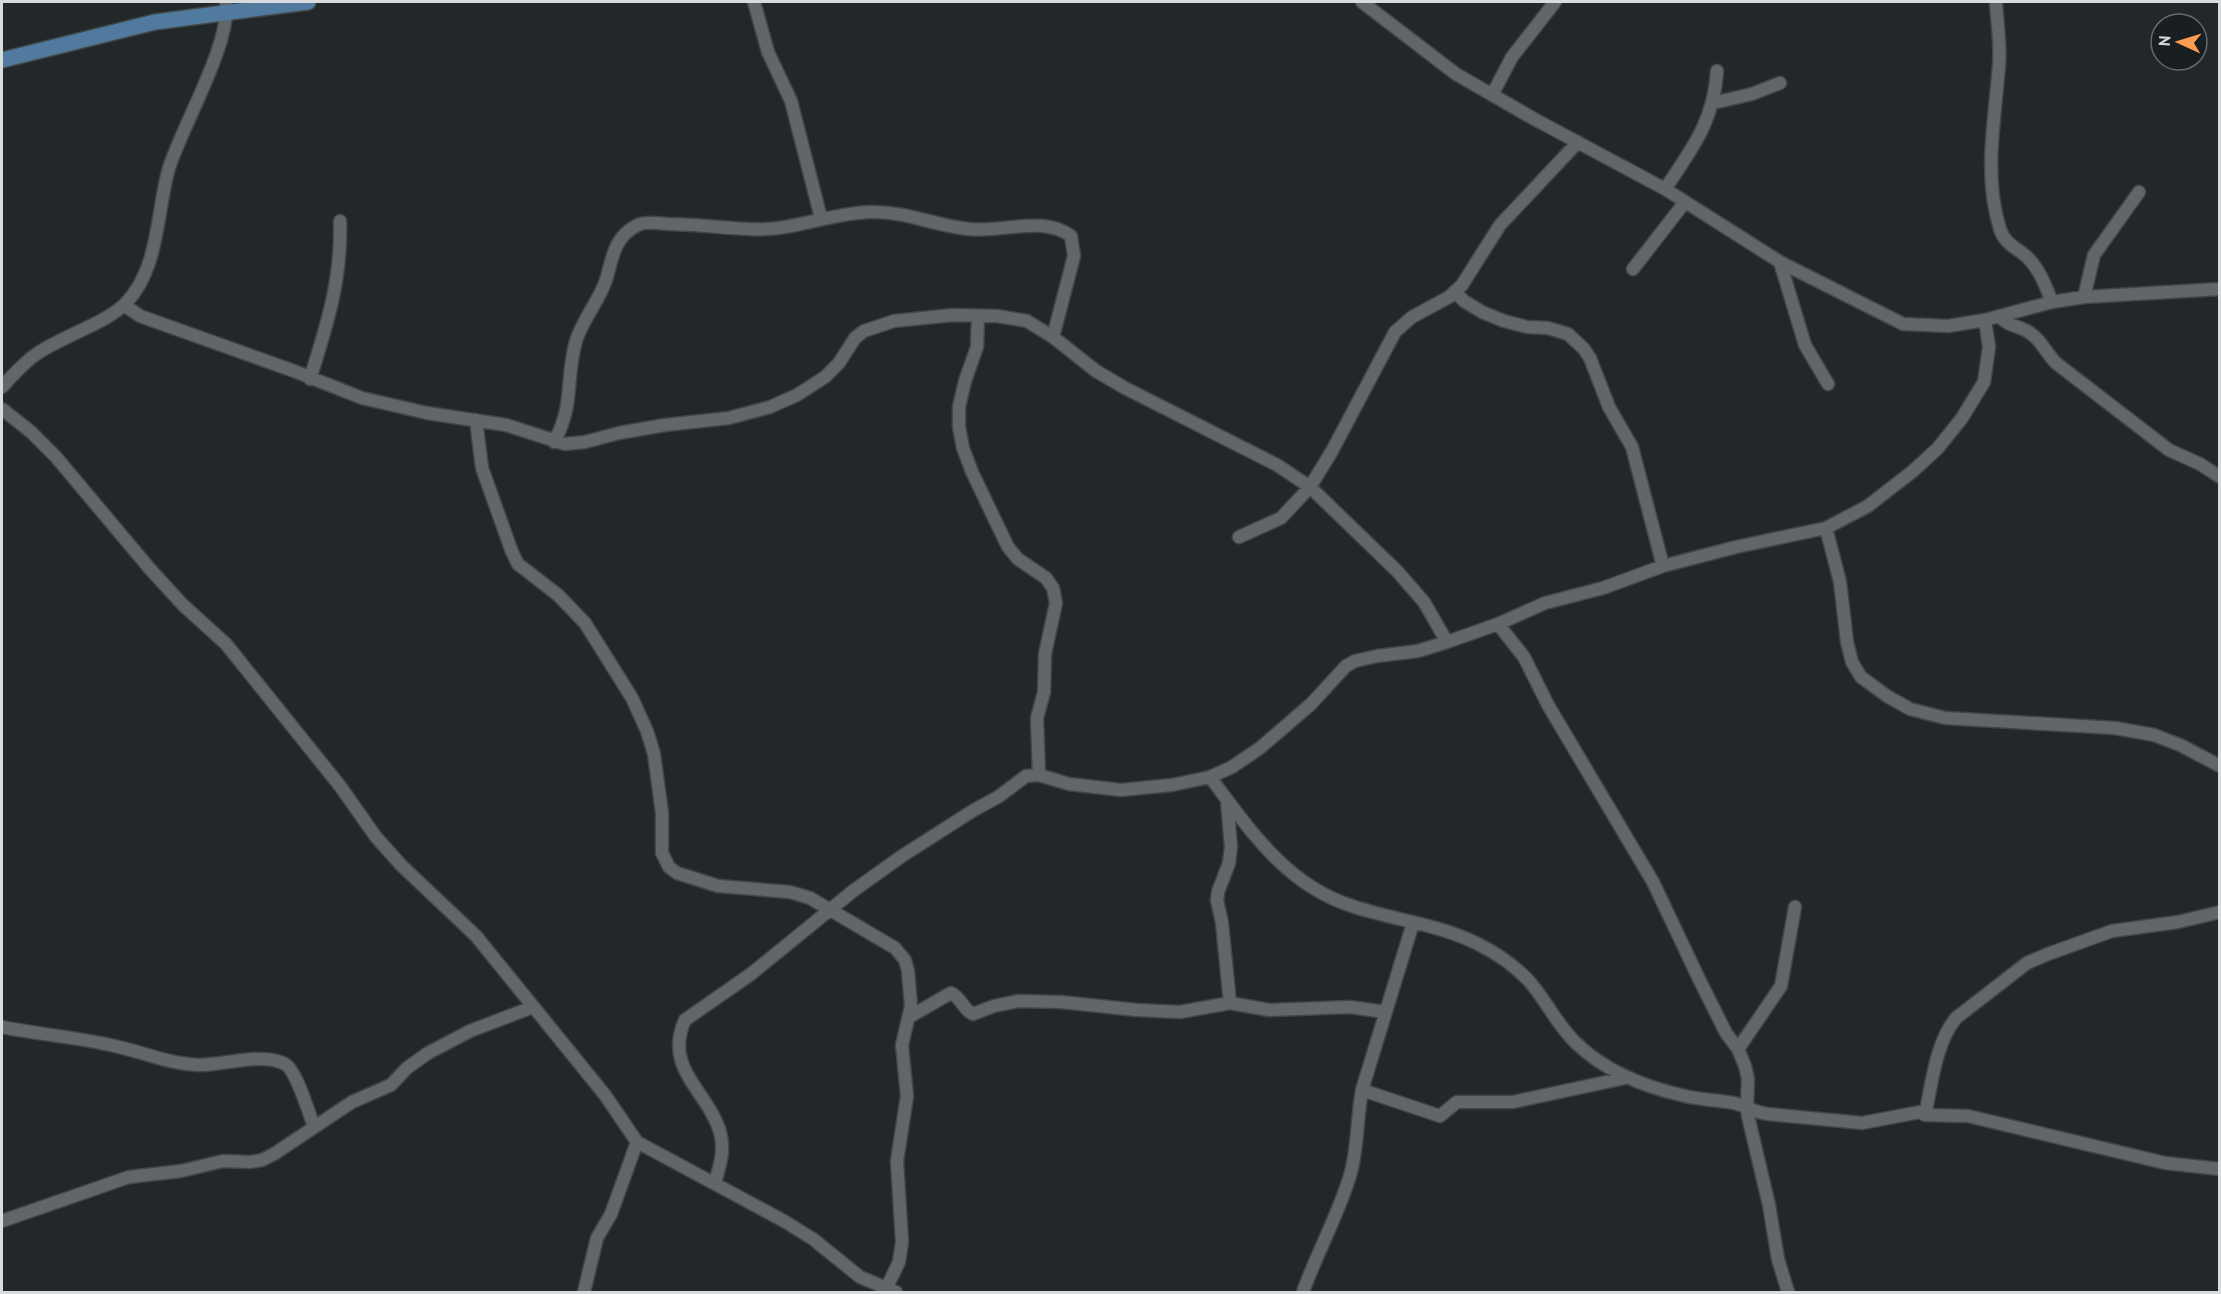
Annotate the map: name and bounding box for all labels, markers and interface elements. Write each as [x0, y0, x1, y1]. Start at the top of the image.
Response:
north arrow [2149, 12, 2209, 72]
text: N [2154, 35, 2174, 47]

